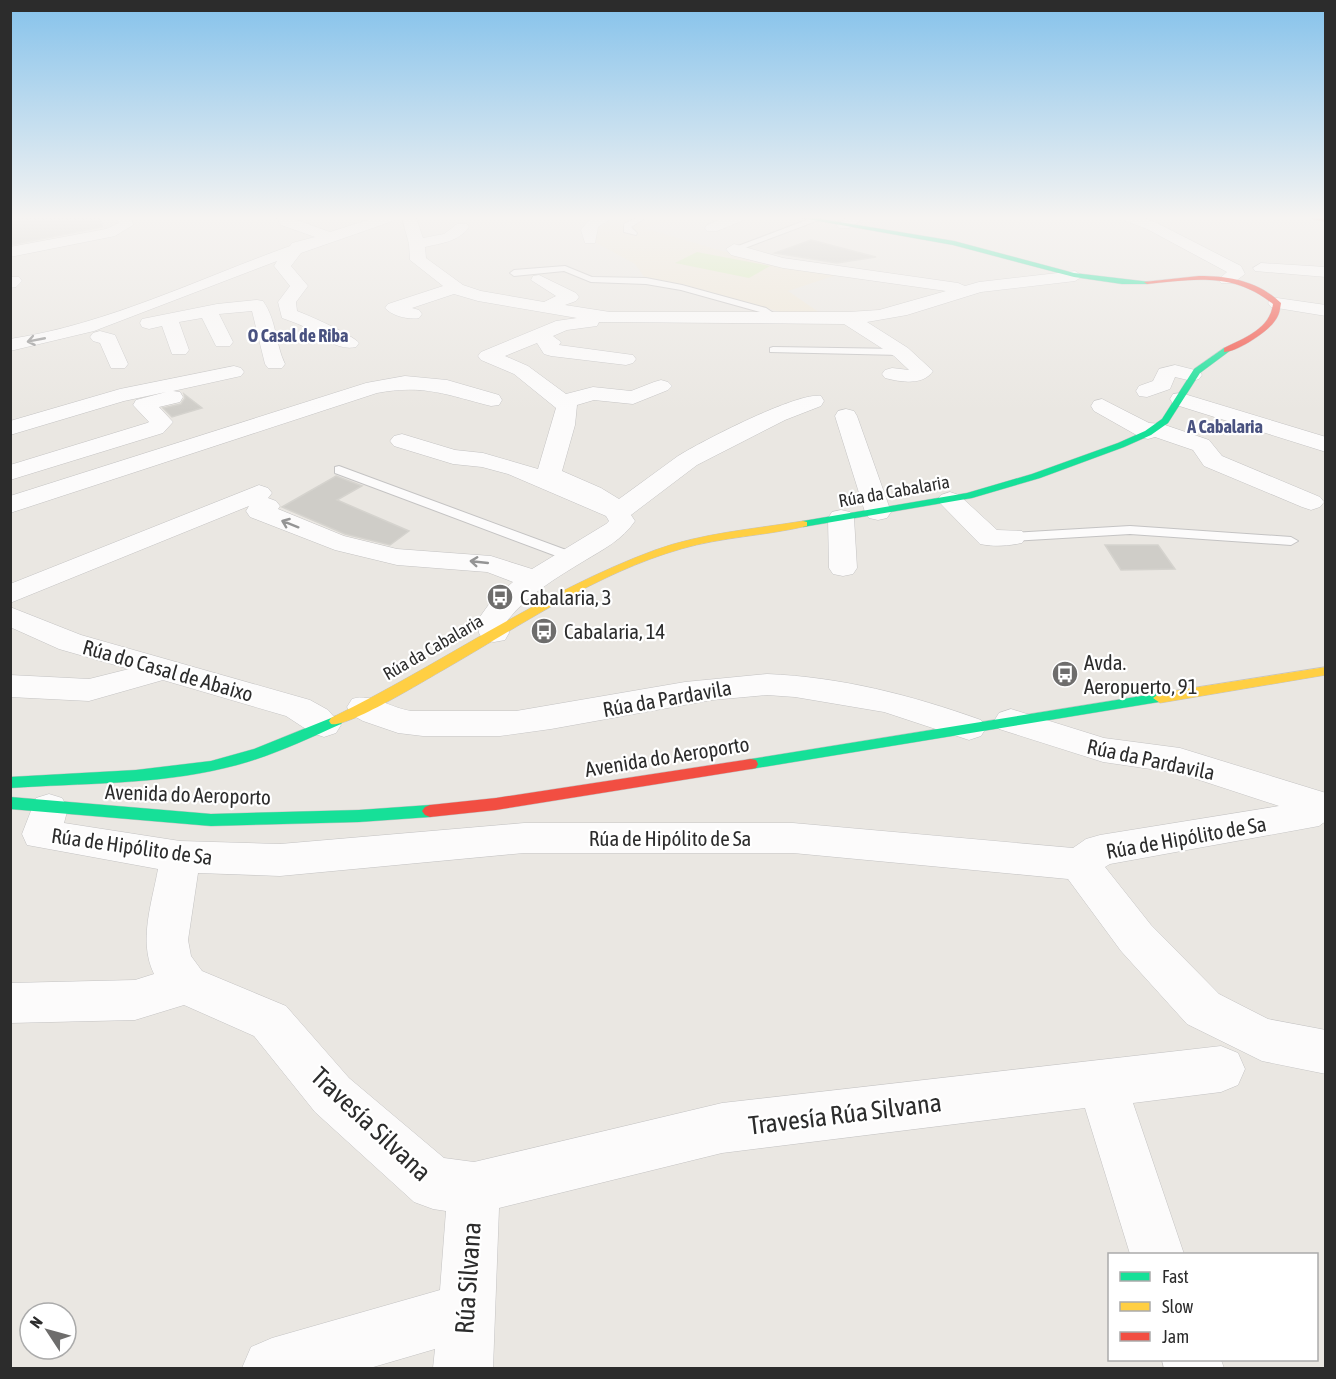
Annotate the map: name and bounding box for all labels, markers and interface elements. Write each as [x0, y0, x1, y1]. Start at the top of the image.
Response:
district label: O Casal de Riba [248, 325, 348, 346]
one-way arrow [26, 335, 46, 346]
district label: A Cabalaria [1186, 416, 1263, 437]
street label: Rúa da Cabalaria [837, 471, 951, 511]
one-way arrow [281, 518, 300, 529]
one-way arrow [470, 556, 490, 567]
bus stop icon: Cabalaria, 3 [485, 582, 515, 612]
place label: Cabalaria, 3 [520, 585, 612, 609]
street label: Rúa da Cabalaria [379, 610, 487, 684]
bus stop icon: Cabalaria, 14 [529, 616, 559, 646]
place label: Cabalaria, 14 [564, 619, 666, 643]
street label: Rúa do Casal de Abaixo [80, 634, 256, 706]
place label: Avda. Aeropuerto, 91 [1084, 650, 1198, 698]
bus stop icon: Avda. Aeropuerto, 91 [1050, 659, 1080, 689]
street label: Rúa da Pardavila [601, 675, 733, 721]
street label: Avenida do Aeroporto [583, 731, 751, 781]
street label: Rúa da Pardavila [1085, 734, 1217, 784]
street label: Avenida do Aeroporto [105, 779, 271, 809]
street label: Rúa de Hipólito de Sa [1104, 811, 1268, 863]
street label: Rúa de Hipólito de Sa [50, 823, 214, 869]
street label: Rúa de Hipólito de Sa [589, 826, 751, 850]
street label: Travesía Silvana [305, 1061, 437, 1187]
street label: Travesía Rúa Silvana [747, 1087, 943, 1141]
street label: Rúa Silvana [449, 1221, 487, 1335]
legend [1108, 1253, 1318, 1361]
text: Fast [1162, 1266, 1189, 1287]
text: Slow [1162, 1296, 1193, 1317]
north arrow [18, 1301, 78, 1361]
text: N [26, 1313, 46, 1331]
text: Jam [1162, 1326, 1189, 1347]

